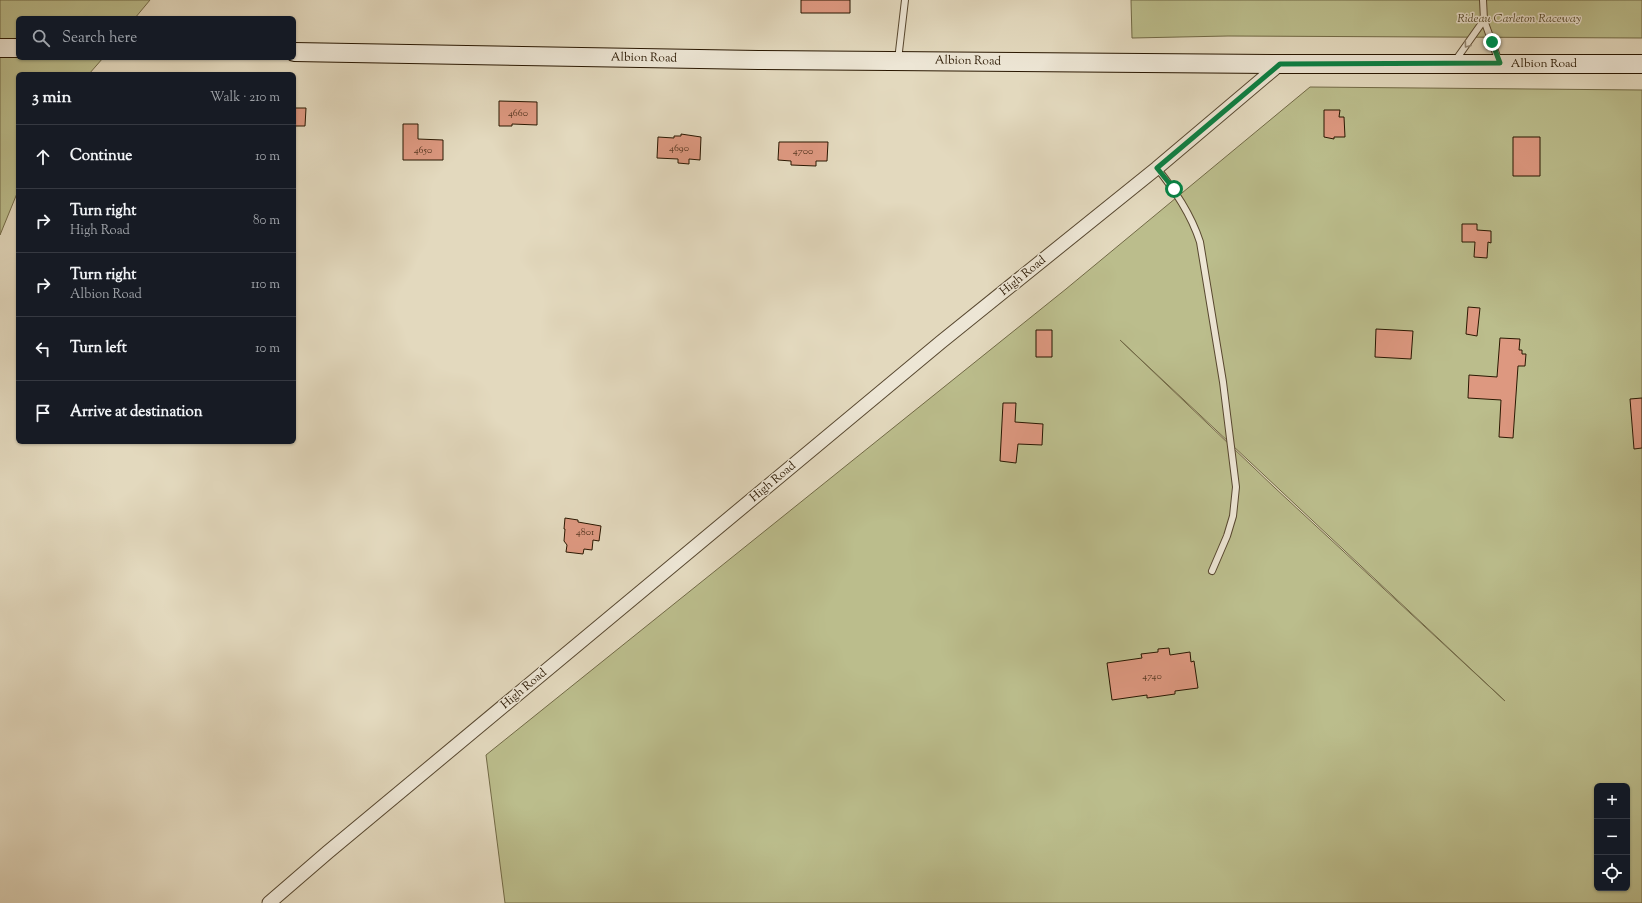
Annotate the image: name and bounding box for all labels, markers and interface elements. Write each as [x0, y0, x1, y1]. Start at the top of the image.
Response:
park label: Rideau Carleton Raceway [1457, 10, 1581, 28]
search box [16, 16, 296, 60]
icon: search [30, 27, 52, 49]
text: Search here [62, 28, 137, 49]
route end [1483, 33, 1501, 51]
one-way arrow [1464, 41, 1472, 48]
street label: Albion Road [611, 48, 678, 68]
street label: Albion Road [935, 51, 1002, 71]
street label: Albion Road [1511, 55, 1577, 73]
text: 3 min [32, 86, 71, 110]
text: Walk · 210 m [210, 89, 280, 107]
house number: 4660 [508, 106, 528, 121]
house number: 4690 [669, 141, 689, 156]
house number: 4650 [414, 143, 432, 158]
house number: 4700 [793, 144, 813, 159]
icon: ahead [32, 146, 54, 168]
text: Continue [70, 146, 132, 167]
text: 10 m [255, 148, 280, 166]
route start [1165, 180, 1183, 198]
text: Turn right [70, 201, 136, 222]
icon: right [32, 210, 54, 232]
text: 80 m [253, 212, 280, 230]
text: High Road [70, 222, 130, 240]
street label: High Road [996, 251, 1050, 300]
text: Turn right [70, 265, 136, 286]
icon: right [32, 274, 54, 296]
text: 110 m [251, 276, 280, 294]
text: Albion Road [70, 286, 142, 304]
icon: left [32, 338, 54, 360]
text: Turn left [70, 338, 127, 359]
text: 10 m [255, 340, 280, 358]
icon: arrive [32, 402, 54, 424]
text: Arrive at destination [70, 402, 203, 423]
street label: High Road [746, 457, 800, 507]
house number: 4801 [576, 525, 595, 540]
street label: High Road [497, 664, 551, 714]
house number: 4740 [1142, 669, 1162, 684]
map controls [1594, 783, 1630, 891]
button: + [1594, 783, 1630, 819]
button: − [1594, 819, 1630, 855]
button: locate [1594, 855, 1630, 891]

